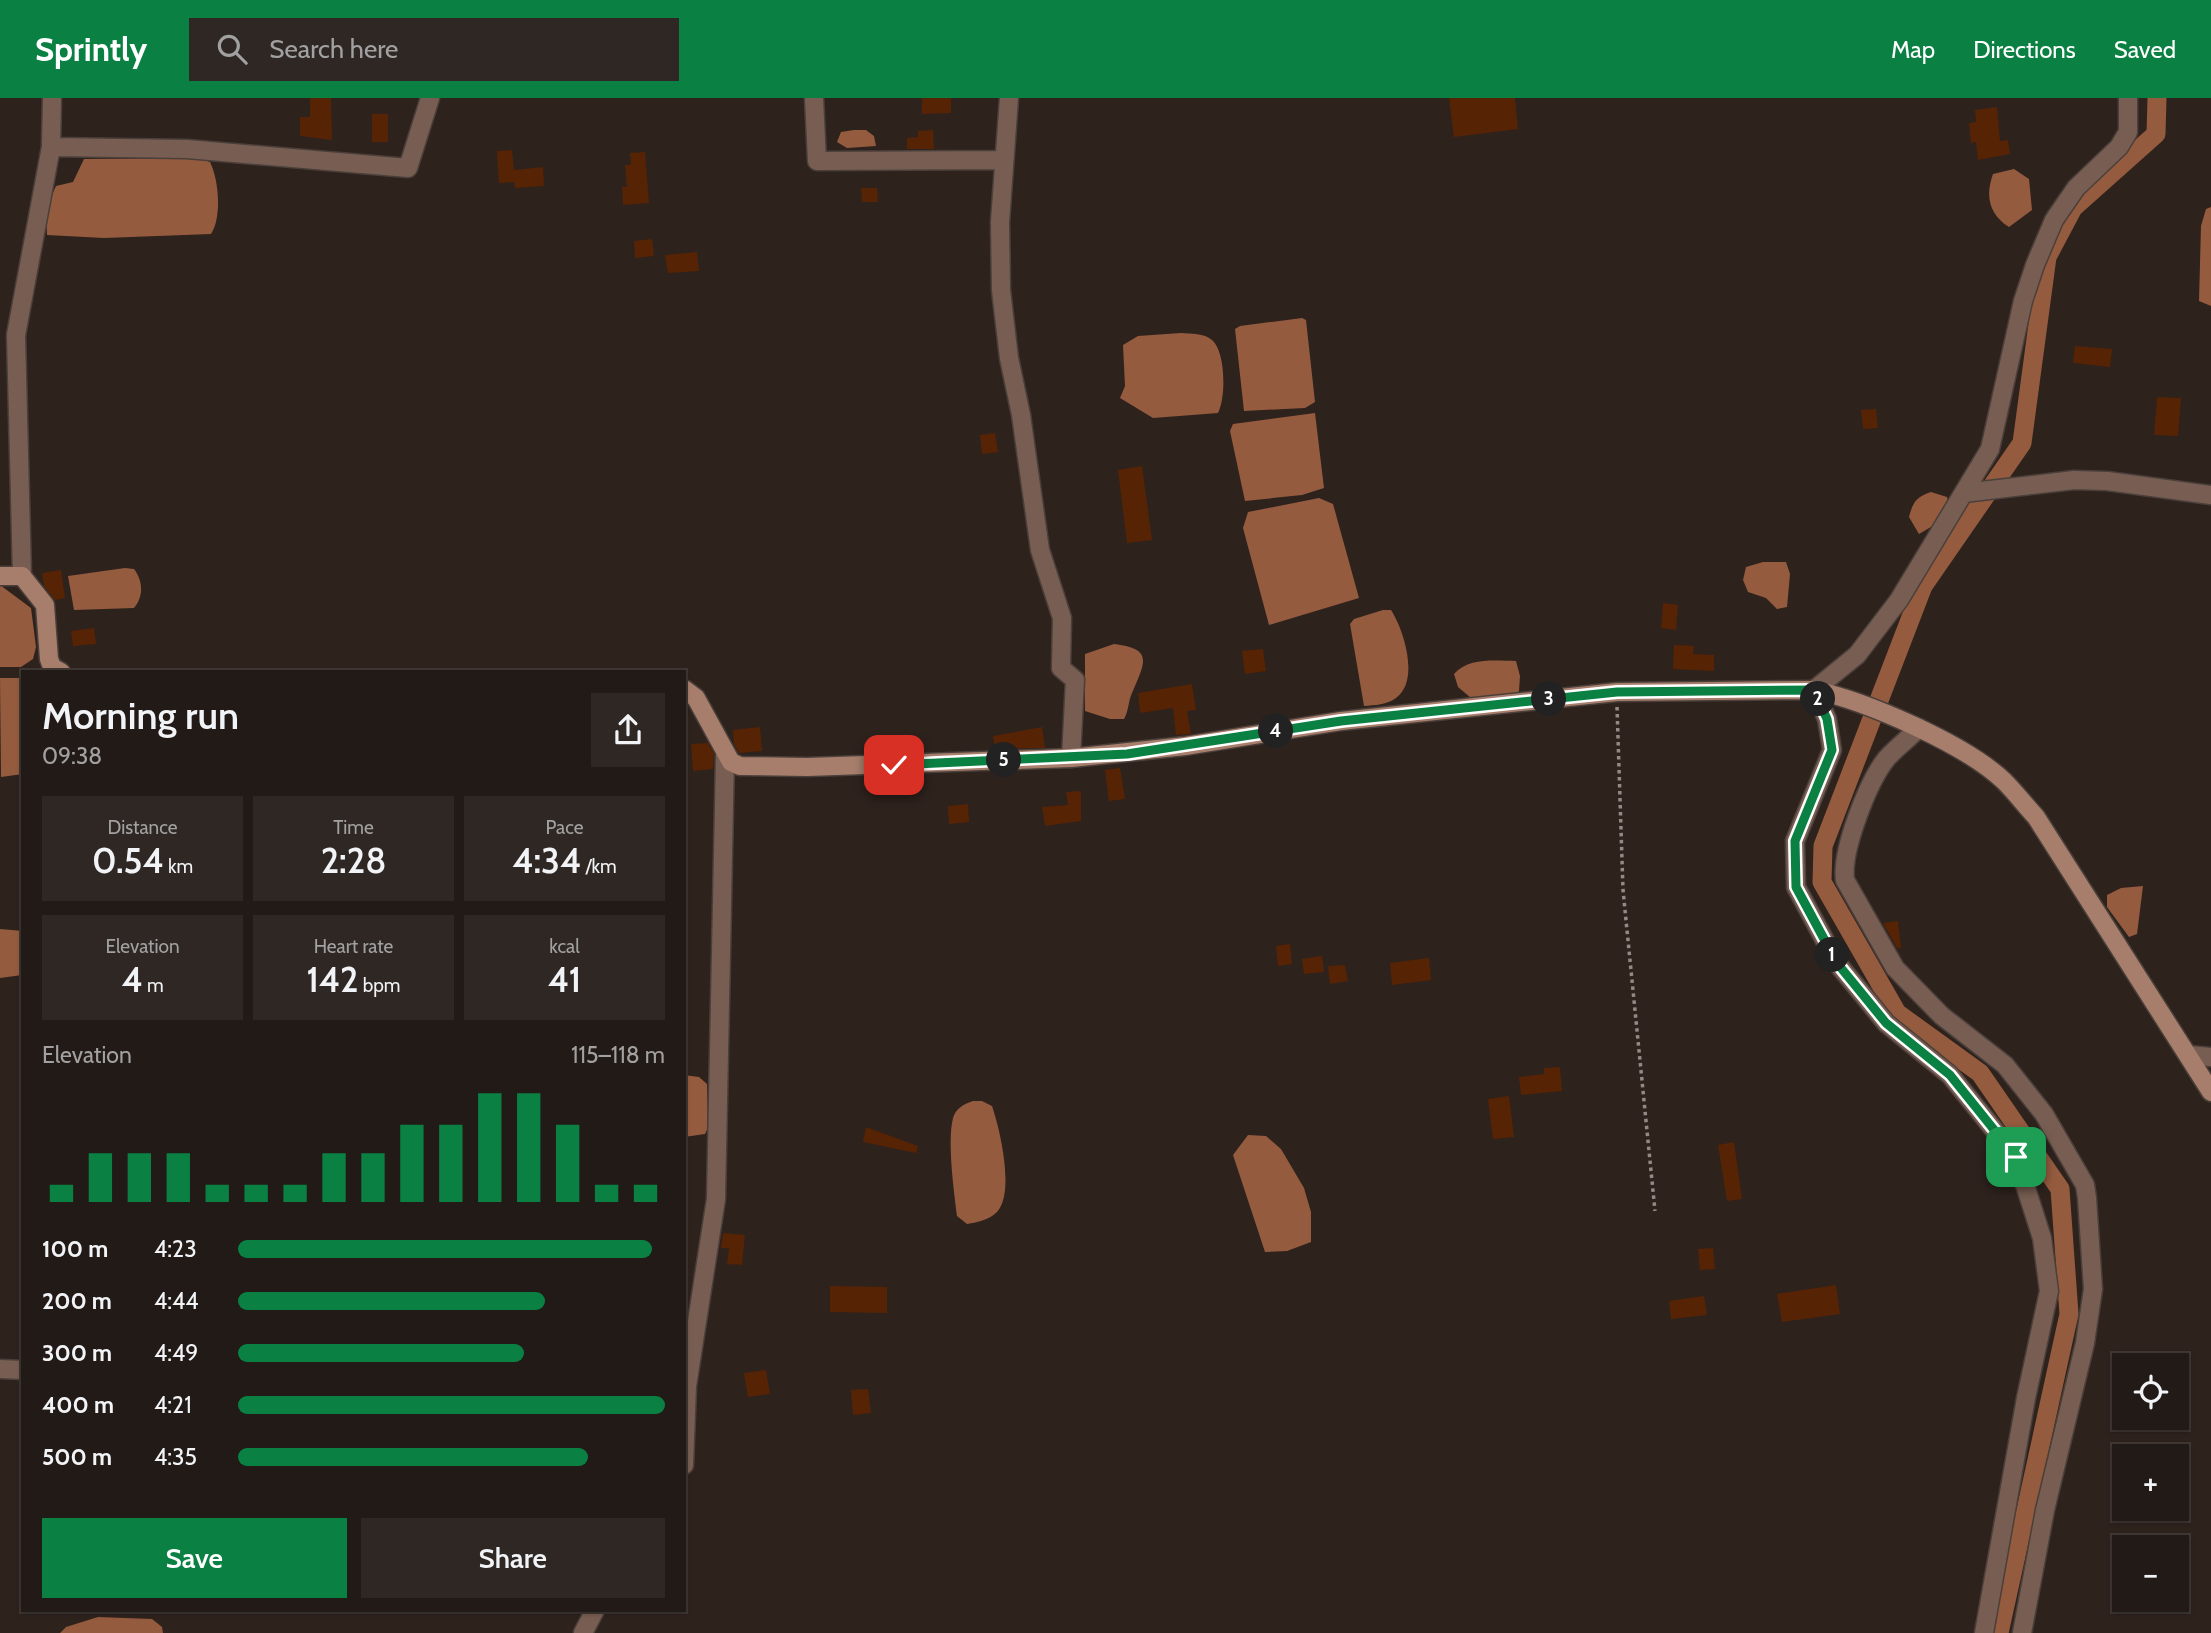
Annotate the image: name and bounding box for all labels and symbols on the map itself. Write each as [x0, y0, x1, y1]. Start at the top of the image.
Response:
pin: 3 [1532, 682, 1566, 716]
pin: 2 [1800, 682, 1836, 716]
pin: 4 [1258, 714, 1294, 748]
pin [864, 735, 924, 795]
pin: 5 [986, 742, 1021, 778]
pin: 1 [1814, 938, 1850, 972]
pin [1986, 1127, 2046, 1187]

